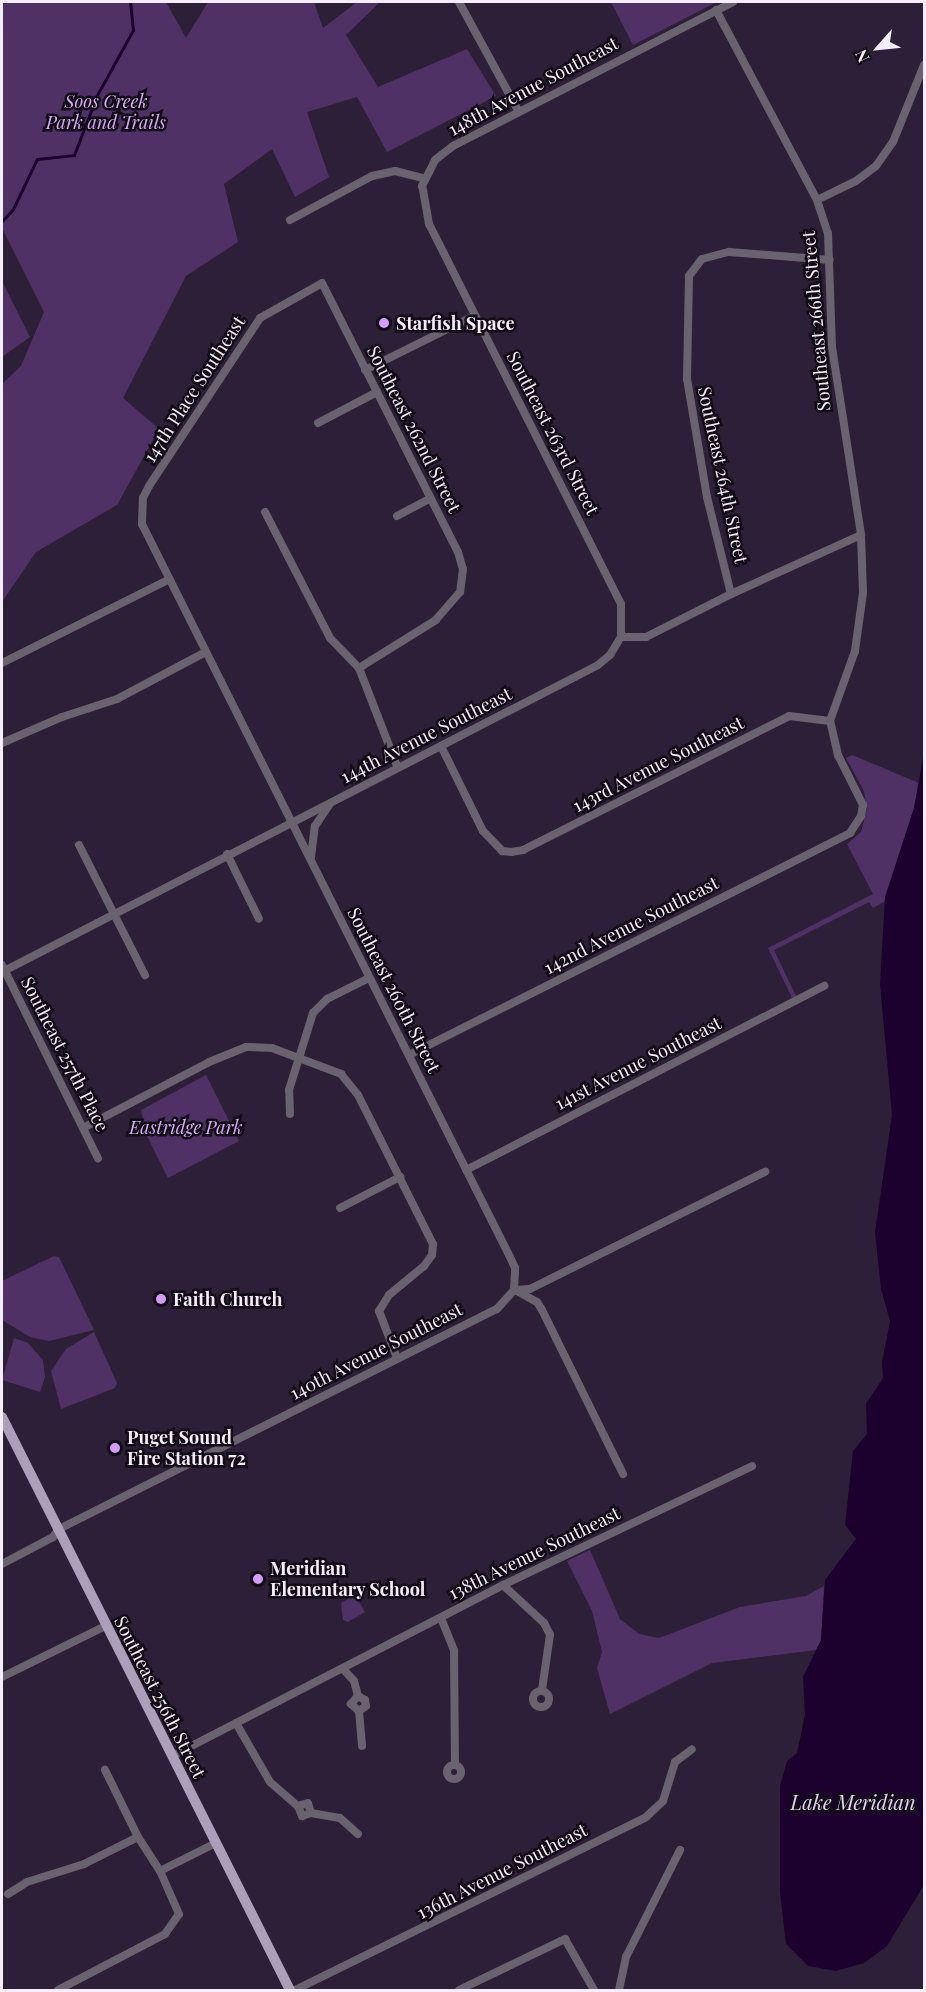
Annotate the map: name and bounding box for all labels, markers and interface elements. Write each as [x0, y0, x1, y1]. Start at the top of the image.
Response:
north arrow [848, 18, 908, 78]
street label: 148th Avenue Southeast [444, 32, 622, 140]
text: N [850, 46, 873, 66]
park label: Soos Creek Park and Trails [46, 91, 166, 134]
street label: Southeast 266th Street [797, 230, 835, 412]
street label: 147th Place Southeast [139, 312, 249, 466]
place label: Starfish Space [396, 312, 514, 334]
marker: Starfish Space [377, 316, 391, 330]
street label: Southeast 262nd Street [362, 342, 466, 516]
street label: Southeast 263rd Street [502, 347, 604, 519]
street label: Southeast 264th Street [694, 384, 752, 566]
street label: 144th Avenue Southeast [337, 682, 515, 788]
street label: 143rd Avenue Southeast [569, 711, 747, 817]
street label: 142nd Avenue Southeast [540, 872, 722, 978]
street label: Southeast 260th Street [343, 904, 445, 1076]
street label: Southeast 257th Place [17, 973, 113, 1135]
street label: 141st Avenue Southeast [551, 1012, 725, 1114]
park label: Eastridge Park [129, 1116, 243, 1138]
place label: Faith Church [173, 1288, 282, 1310]
marker: Faith Church [154, 1292, 168, 1306]
street label: 140th Avenue Southeast [286, 1298, 466, 1404]
place label: Puget Sound Fire Station 72 [127, 1427, 246, 1470]
marker: Puget Sound Fire Station 72 [108, 1441, 122, 1455]
street label: 138th Avenue Southeast [444, 1502, 624, 1604]
place label: Meridian Elementary School [270, 1558, 426, 1600]
marker: Meridian Elementary School [251, 1572, 265, 1586]
street label: Southeast 256th Street [110, 1612, 210, 1782]
water label: Lake Meridian [790, 1789, 916, 1813]
street label: 136th Avenue Southeast [413, 1819, 591, 1923]

